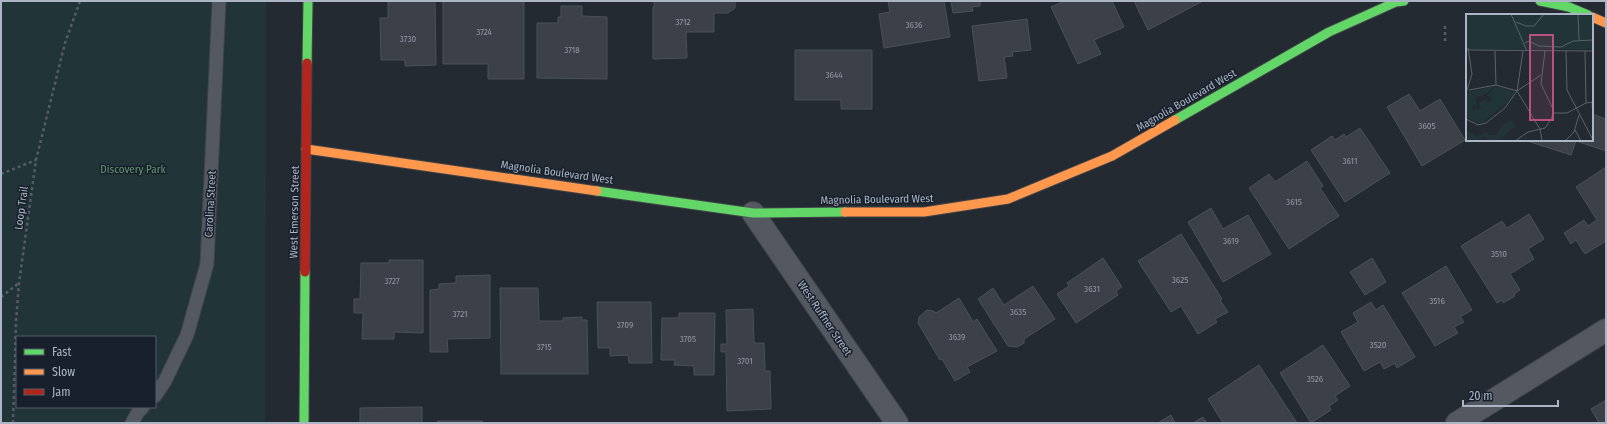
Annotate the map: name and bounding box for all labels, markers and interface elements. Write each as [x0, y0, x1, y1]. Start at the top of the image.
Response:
inset map [1466, 14, 1593, 141]
house number: 3712 [675, 17, 691, 27]
house number: 3636 [906, 20, 923, 30]
house number: 3724 [476, 27, 492, 37]
house number: 3730 [400, 34, 416, 44]
house number: 3718 [564, 45, 580, 55]
street label: Magnolia Boulevard West [1134, 66, 1239, 134]
house number: 3644 [825, 70, 843, 80]
house number: 3605 [1418, 121, 1436, 131]
house number: 3611 [1342, 156, 1358, 166]
street label: Magnolia Boulevard West [500, 158, 614, 187]
park label: Discovery Park [100, 163, 166, 176]
street label: West Emerson Street [287, 165, 302, 259]
street label: Carolina Street [202, 170, 219, 238]
street label: Loop Trail [12, 185, 31, 231]
street label: Magnolia Boulevard West [820, 192, 934, 207]
house number: 3615 [1286, 197, 1302, 207]
house number: 3619 [1223, 236, 1239, 246]
house number: 3510 [1491, 249, 1507, 259]
house number: 3625 [1172, 275, 1188, 285]
house number: 3727 [384, 276, 400, 286]
street label: West Ruffner Street [795, 278, 855, 359]
house number: 3631 [1084, 284, 1100, 294]
house number: 3516 [1429, 296, 1445, 306]
house number: 3635 [1010, 307, 1026, 317]
house number: 3721 [453, 309, 467, 319]
house number: 3709 [617, 320, 633, 330]
house number: 3639 [949, 332, 965, 342]
house number: 3705 [680, 334, 696, 344]
legend [16, 336, 156, 408]
house number: 3520 [1370, 340, 1387, 350]
house number: 3715 [536, 342, 552, 352]
text: Fast [52, 345, 71, 359]
house number: 3701 [737, 356, 753, 366]
text: Slow [52, 365, 75, 379]
house number: 3526 [1307, 374, 1324, 384]
scale bar [1463, 382, 1558, 408]
text: Jam [52, 385, 70, 399]
text: 20 m [1469, 389, 1493, 403]

